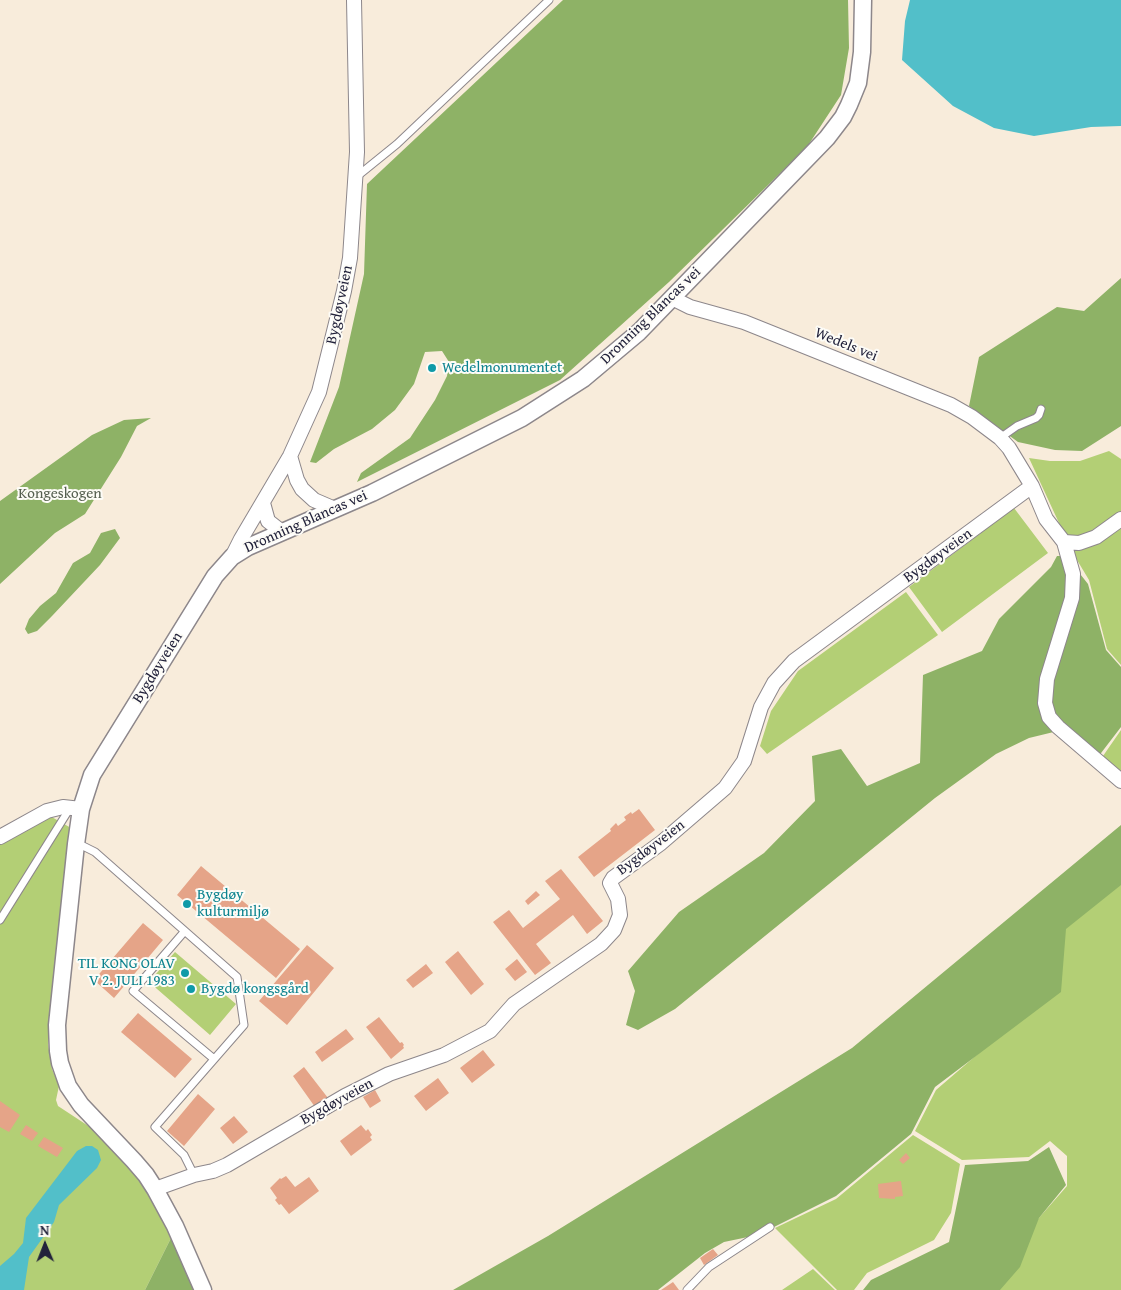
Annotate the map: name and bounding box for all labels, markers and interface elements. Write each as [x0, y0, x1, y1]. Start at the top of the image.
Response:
street label: Dronning Blancas vei [597, 263, 705, 369]
street label: Bygdøyveien [323, 264, 357, 346]
street label: Wedels vei [812, 324, 880, 366]
place label: Wedelmonumentet [442, 359, 562, 377]
marker: Wedelmonumentet [426, 362, 438, 374]
park label: Kongeskogen [18, 485, 102, 503]
street label: Dronning Blancas vei [242, 487, 370, 557]
street label: Bygdøyveien [900, 525, 976, 587]
street label: Bygdøyveien [129, 629, 187, 707]
street label: Bygdøyveien [613, 817, 689, 879]
place label: Bygdøy kulturmiljø [197, 886, 269, 921]
marker: Bygdøy kulturmiljø [181, 898, 193, 910]
place label: TIL KONG OLAV V 2. JULI 1983 [78, 955, 175, 990]
marker: TIL KONG OLAV V 2. JULI 1983 [179, 967, 191, 979]
place label: Bygdø kongsgård [201, 980, 309, 998]
marker: Bygdø kongsgård [185, 983, 197, 995]
street label: Bygdøyveien [297, 1075, 377, 1129]
north arrow [20, 1220, 70, 1270]
text: N [40, 1220, 50, 1240]

